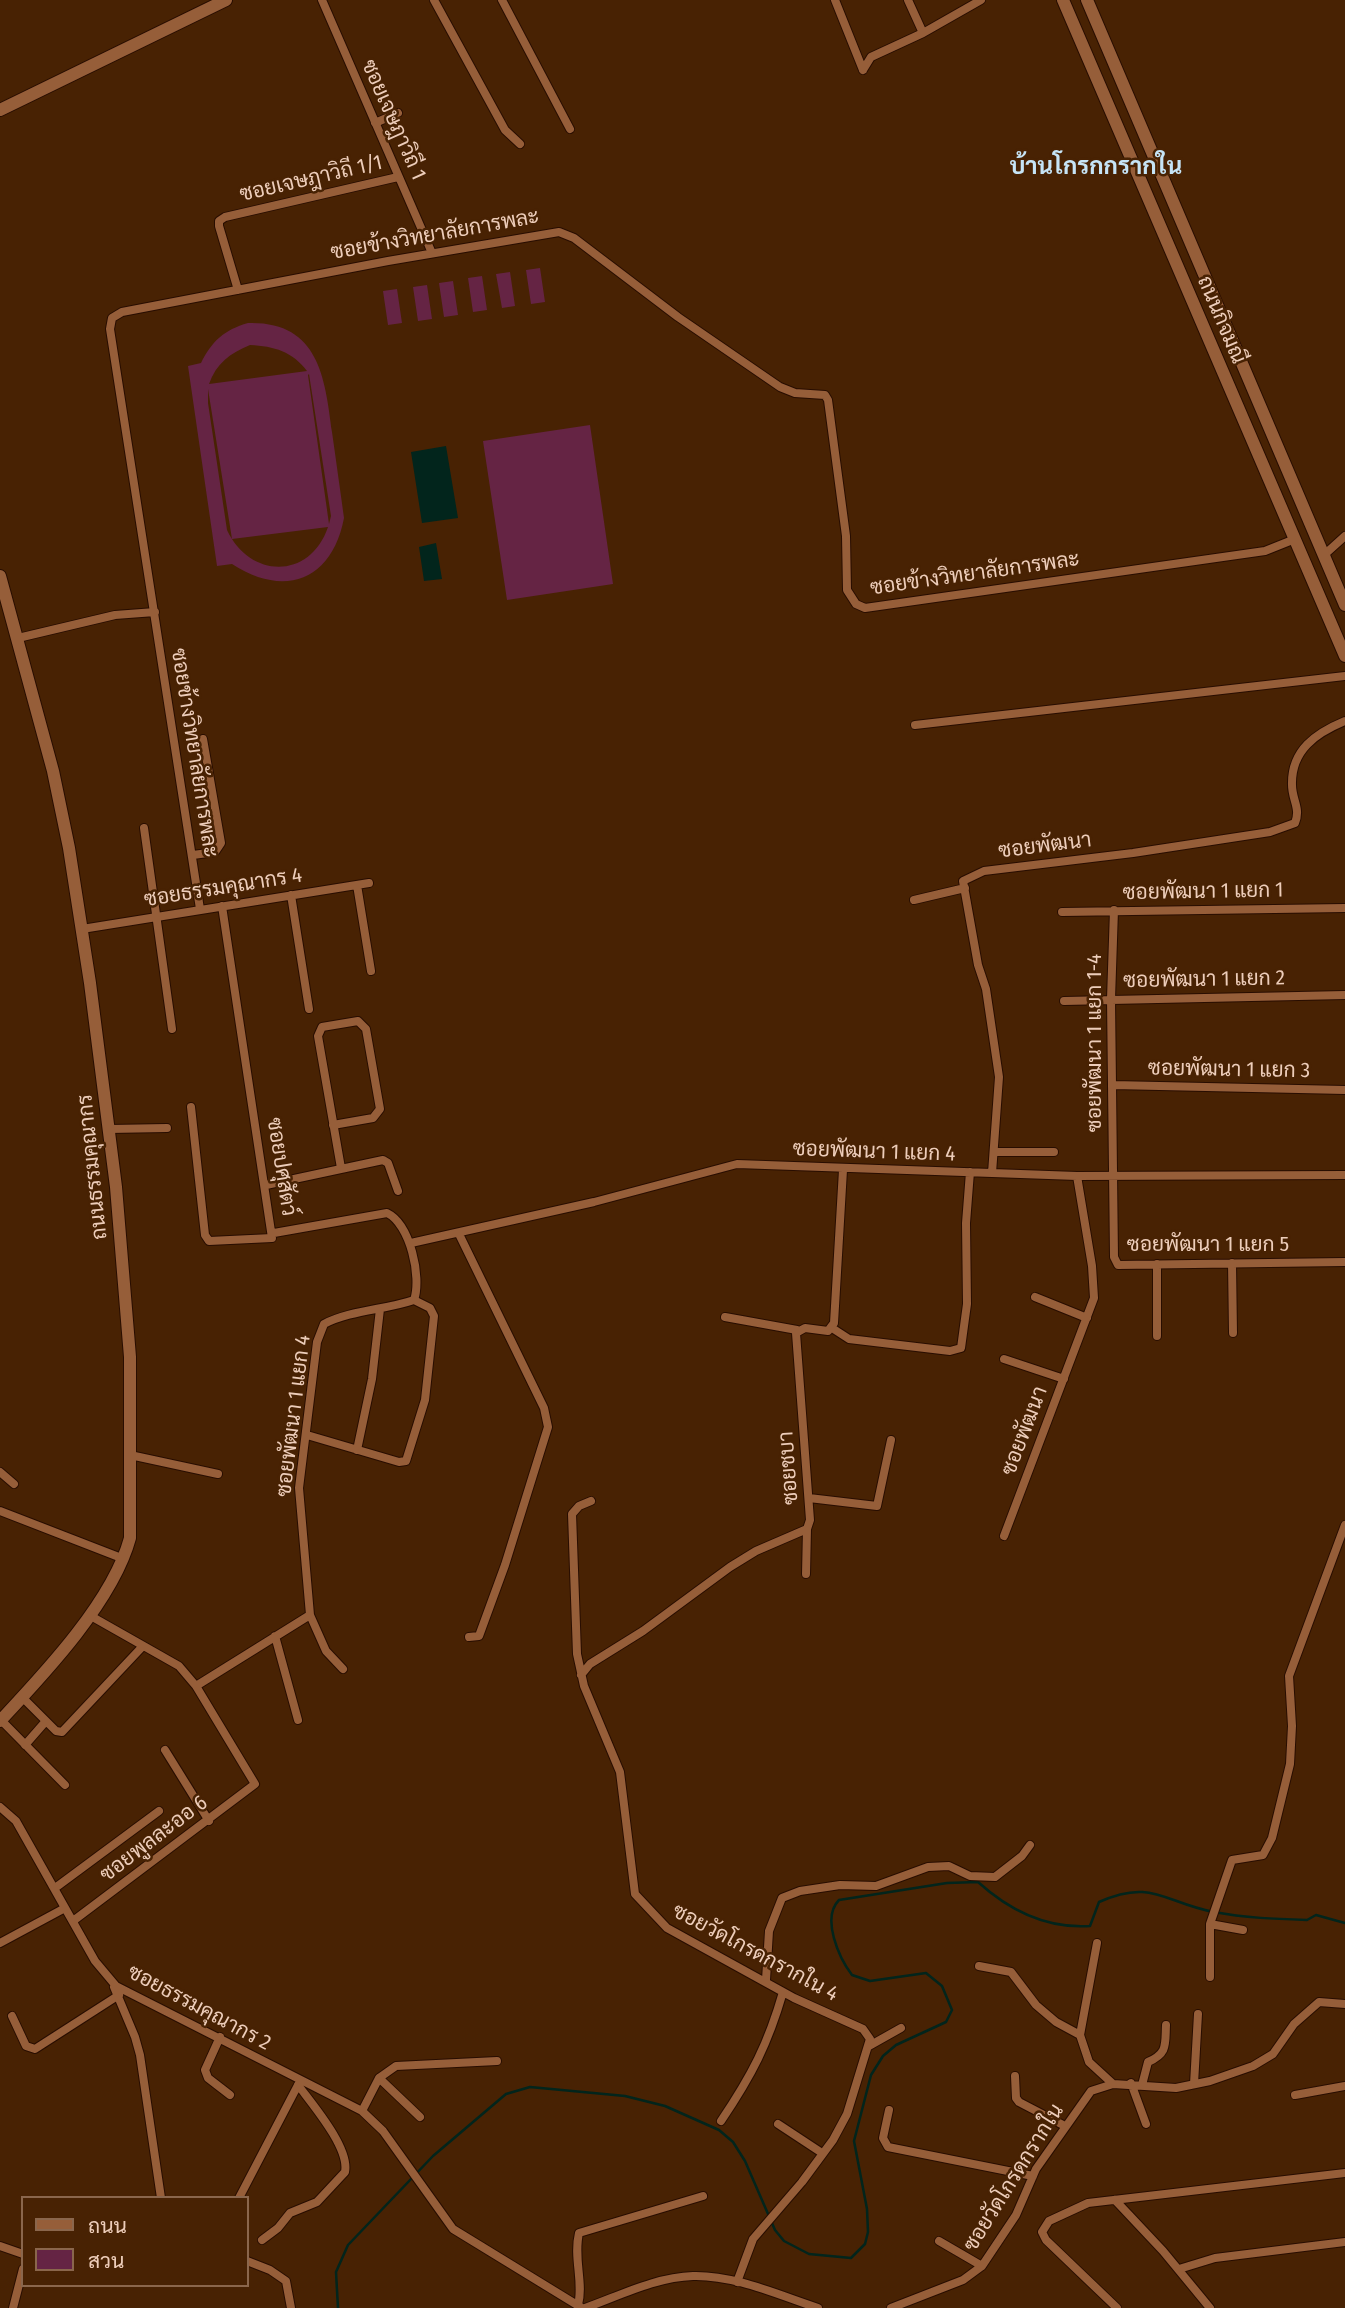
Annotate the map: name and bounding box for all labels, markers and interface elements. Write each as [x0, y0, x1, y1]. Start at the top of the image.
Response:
street label: ซอยเจษฎาวิถี 1 [355, 56, 431, 184]
street label: ซอยเจษฎาวิถี 1/1 [237, 150, 385, 208]
district label: บ้านโกรกกรากใน [1010, 153, 1182, 181]
street label: ซอยข้างวิทยาลัยการพละ [329, 204, 541, 266]
street label: ถนนกิจมณี [1191, 272, 1251, 368]
street label: ซอยข้างวิทยาลัยการพละ [869, 547, 1081, 601]
street label: ซอยข้างวิทยาลัยการพละ [165, 647, 223, 859]
street label: ซอยพัฒนา [997, 828, 1093, 864]
street label: ซอยธรรมคุณากร 4 [142, 863, 304, 913]
street label: ซอยพัฒนา 1 แยก 1 [1122, 878, 1284, 906]
street label: ซอยพัฒนา 1 แยก 1-4 [1082, 954, 1108, 1132]
street label: ซอยพัฒนา 1 แยก 2 [1123, 966, 1285, 994]
street label: ซอยพัฒนา 1 แยก 3 [1148, 1056, 1310, 1084]
street label: ถนนธรรมคุณากร [73, 1093, 113, 1241]
street label: ซอยปศุสัตว์ [261, 1116, 301, 1218]
street label: ซอยพัฒนา 1 แยก 4 [792, 1137, 956, 1167]
street label: ซอยพัฒนา 1 แยก 5 [1127, 1232, 1289, 1258]
street label: ซอยพัฒนา 1 แยก 4 [272, 1334, 316, 1498]
street label: ซอยพัฒนา [996, 1383, 1054, 1479]
street label: ซอยชบา [774, 1430, 804, 1506]
street label: ซอยพูลละออ 6 [95, 1790, 213, 1888]
street label: ซอยวัดโกรดกรากใน 4 [668, 1899, 842, 2007]
street label: ซอยธรรมคุณากร 2 [123, 1960, 275, 2056]
street label: ซอยวัดโกรดกรากใน [959, 2100, 1069, 2256]
legend [21, 2196, 248, 2287]
text: ถนน [88, 2213, 127, 2239]
text: สวน [88, 2248, 124, 2274]

